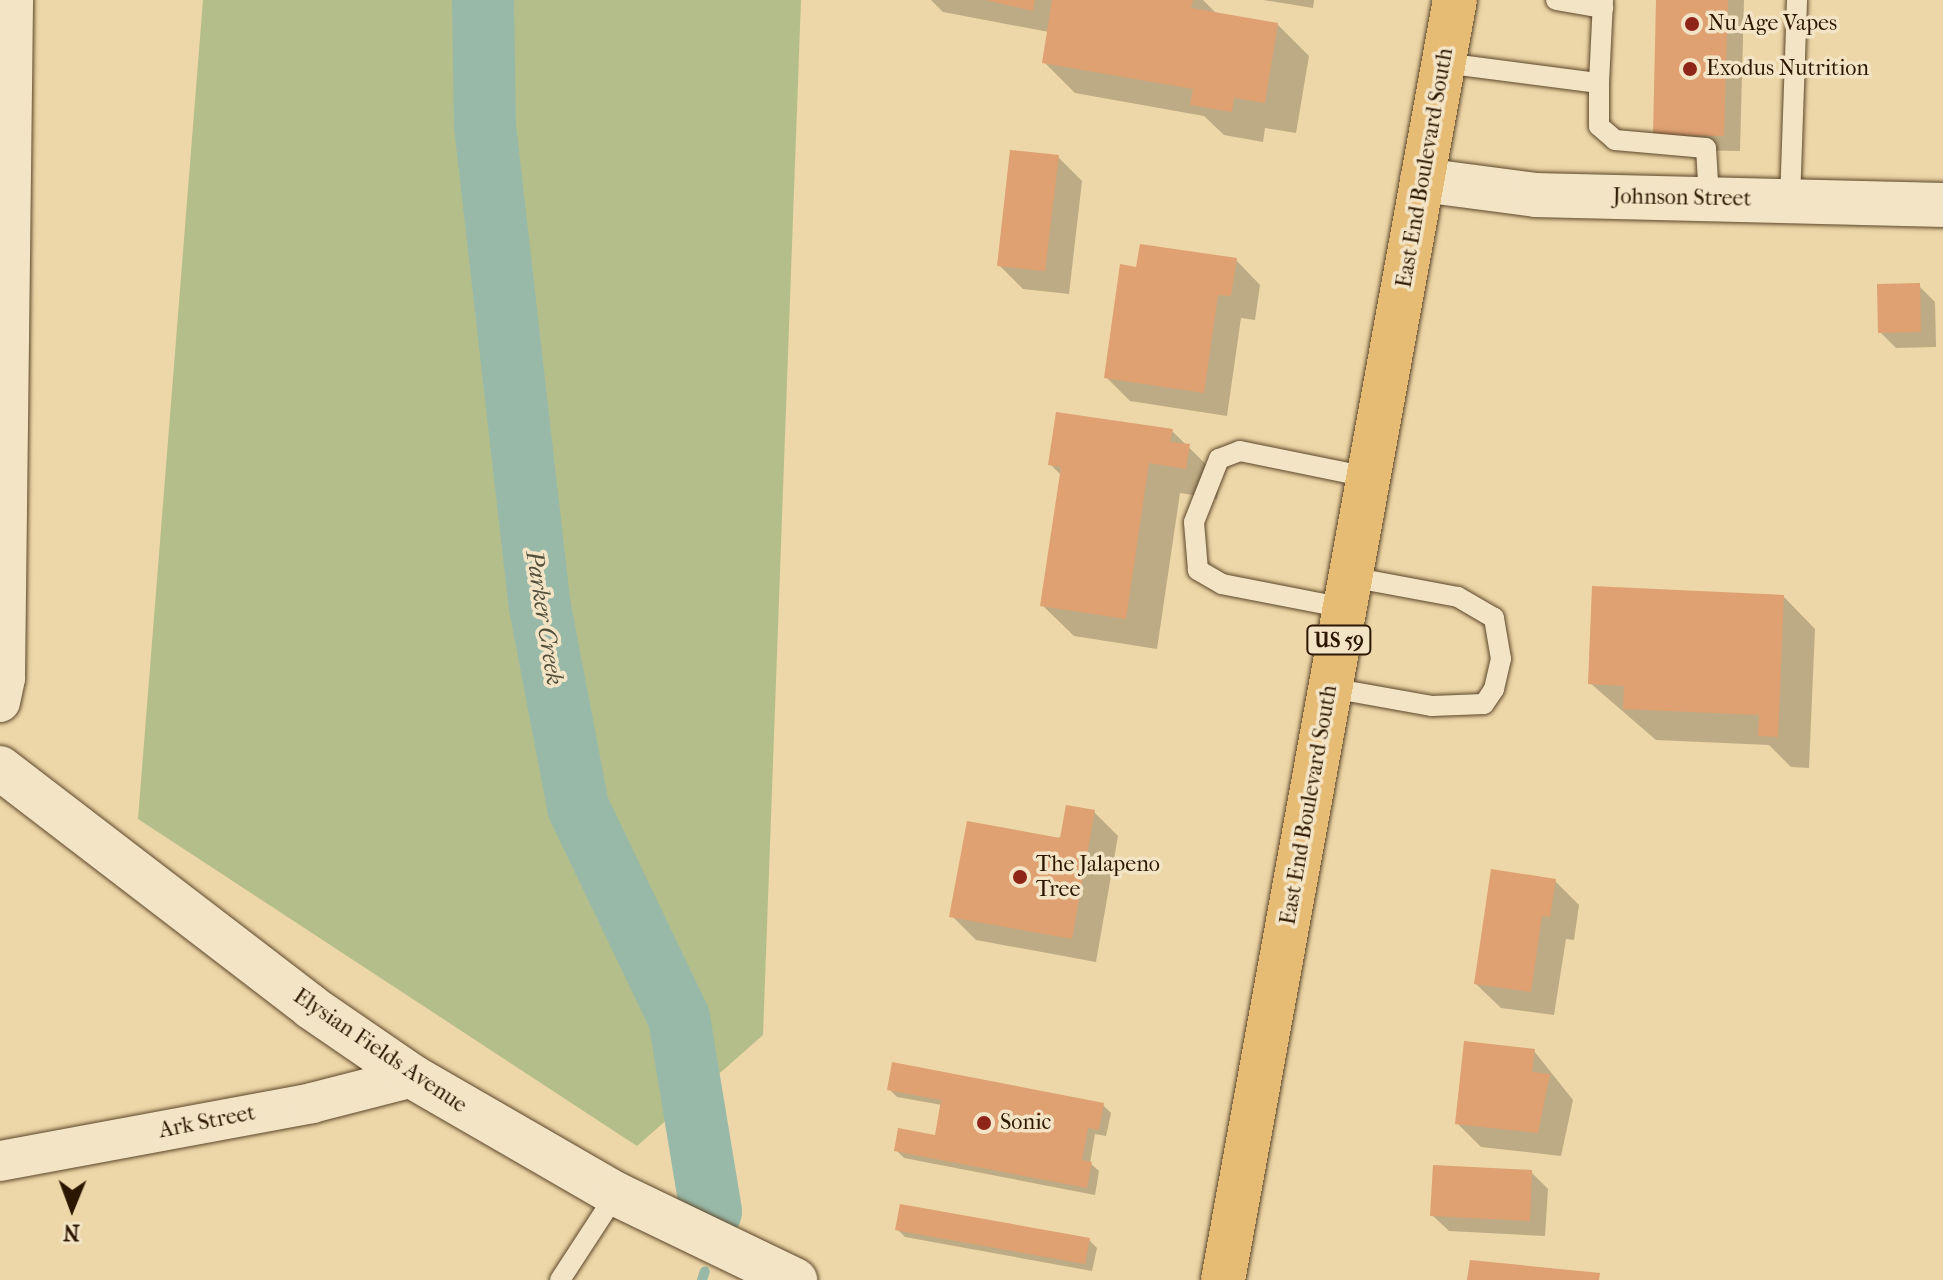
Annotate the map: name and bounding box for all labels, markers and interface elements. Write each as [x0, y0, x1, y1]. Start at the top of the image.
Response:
place label: Nu Age Vapes [1708, 11, 1837, 37]
marker: Nu Age Vapes [1683, 15, 1701, 33]
street label: East End Boulevard South [1391, 46, 1459, 290]
place label: Exodus Nutrition [1706, 56, 1869, 82]
marker: Exodus Nutrition [1681, 60, 1699, 78]
street label: Johnson Street [1612, 184, 1752, 212]
water label: Parker Creek [519, 549, 569, 687]
road number: US 59 [1305, 624, 1373, 656]
street label: East End Boulevard South [1275, 683, 1343, 927]
place label: The Jalapeno Tree [1036, 851, 1160, 902]
marker: The Jalapeno Tree [1011, 868, 1029, 886]
street label: Elysian Fields Avenue [288, 983, 472, 1119]
street label: Ark Street [157, 1100, 257, 1144]
place label: Sonic [1000, 1110, 1051, 1136]
marker: Sonic [975, 1114, 993, 1132]
north arrow [32, 1168, 112, 1248]
text: N [63, 1219, 80, 1245]

